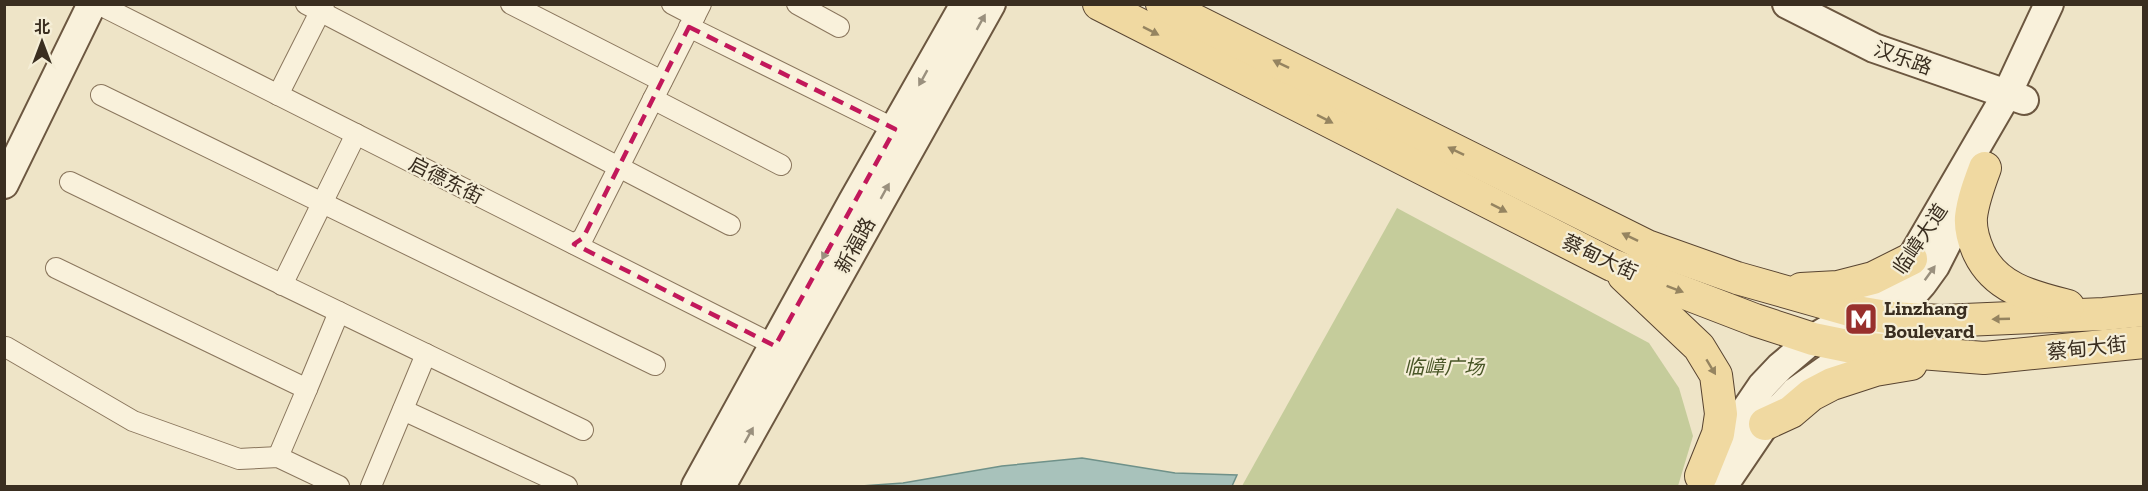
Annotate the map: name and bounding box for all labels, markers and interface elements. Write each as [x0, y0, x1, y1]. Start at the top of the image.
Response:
north arrow [12, 12, 72, 72]
one-way arrow [976, 13, 986, 30]
text: 北 [34, 18, 50, 37]
one-way arrow [1143, 26, 1160, 36]
street label: 汉乐路 [1871, 36, 1935, 80]
one-way arrow [1272, 59, 1289, 69]
one-way arrow [918, 70, 928, 87]
one-way arrow [1316, 115, 1333, 124]
one-way arrow [1447, 146, 1464, 155]
street label: 启德东街 [405, 151, 487, 209]
one-way arrow [880, 183, 890, 200]
street label: 临嶂大道 [1888, 199, 1952, 279]
one-way arrow [1490, 203, 1507, 212]
street label: 新福路 [830, 213, 880, 277]
street label: 蔡甸大街 [1559, 229, 1641, 285]
one-way arrow [1622, 233, 1639, 242]
one-way arrow [821, 244, 831, 261]
one-way arrow [1924, 266, 1936, 282]
one-way arrow [1667, 285, 1685, 295]
place label: Linzhang Boulevard [1884, 296, 1975, 343]
metro station icon: Linzhang Boulevard [1843, 301, 1879, 337]
one-way arrow [1992, 314, 2011, 323]
street label: 蔡甸大街 [2046, 332, 2128, 364]
park label: 临嶂广场 [1404, 355, 1486, 379]
one-way arrow [1706, 359, 1717, 375]
one-way arrow [744, 426, 754, 443]

